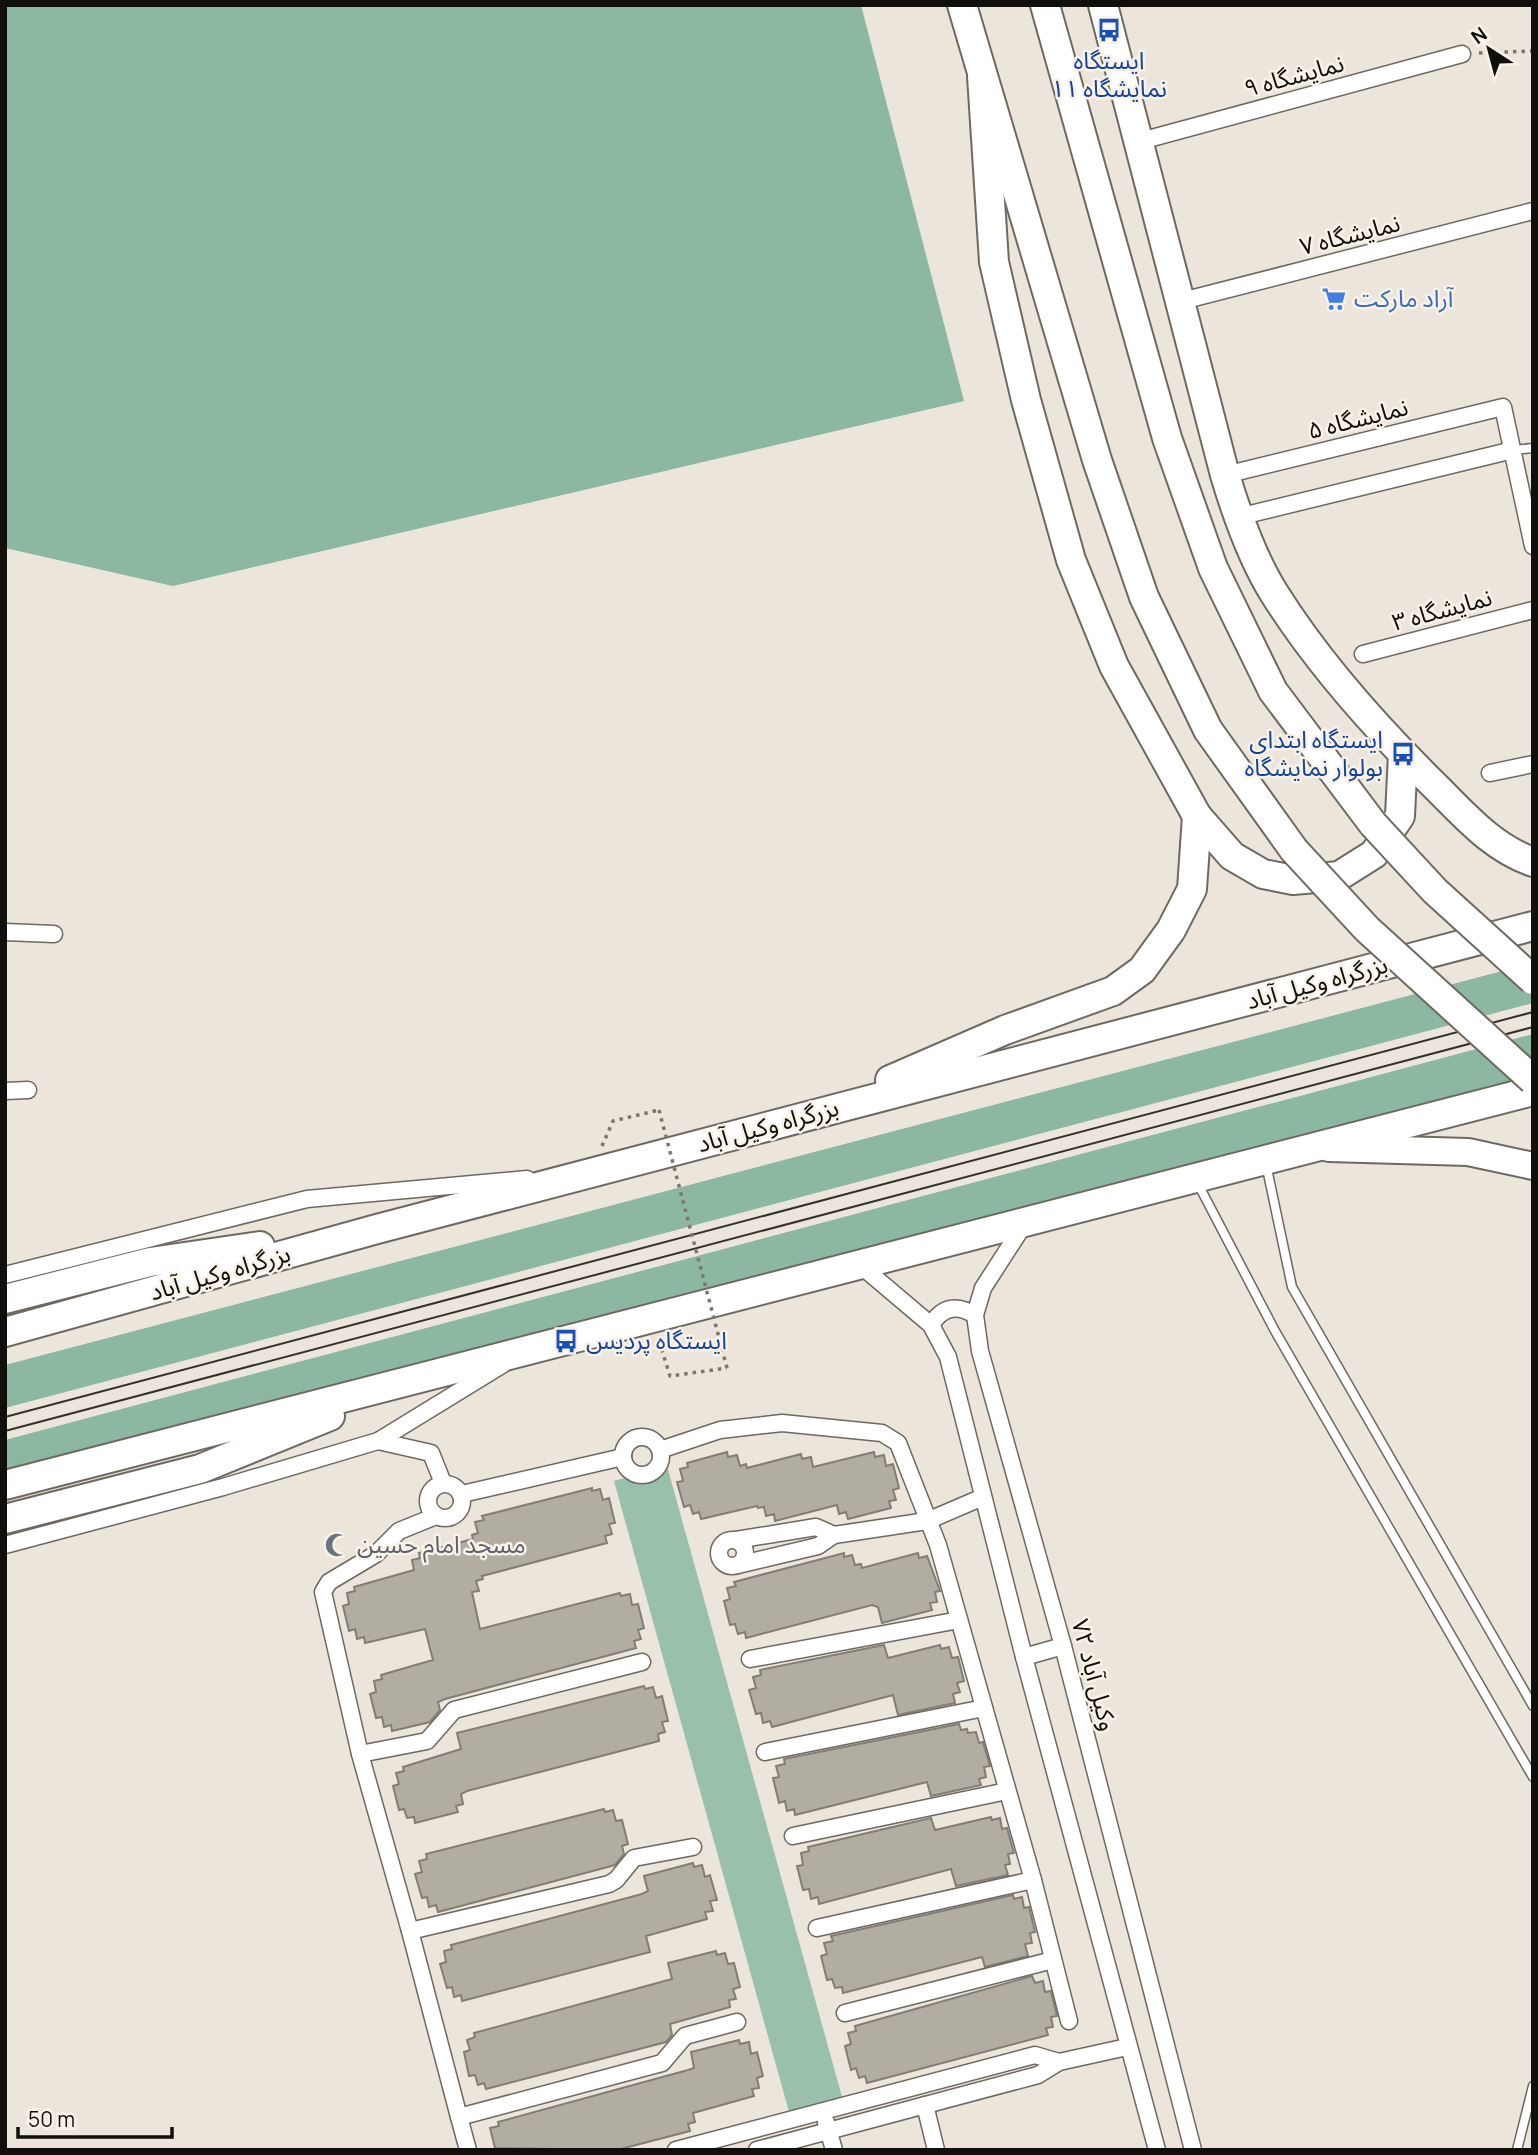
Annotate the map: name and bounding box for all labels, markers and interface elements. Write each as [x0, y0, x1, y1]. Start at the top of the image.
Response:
north arrow [1454, 14, 1524, 84]
bus stop icon: ایستگاه نمایشگاه ۱۱ [1095, 16, 1123, 44]
text: N [1466, 21, 1492, 50]
place label: ایستگاه نمایشگاه ۱۱ [1051, 43, 1167, 104]
street label: نمایشگاه ۹ [1240, 45, 1347, 104]
street label: نمایشگاه ۷ [1296, 205, 1403, 262]
place label: آراد مارکت [1354, 281, 1454, 314]
supermarket icon: آراد مارکت [1320, 285, 1348, 313]
street label: نمایشگاه ۵ [1304, 389, 1411, 446]
street label: نمایشگاه ۳ [1388, 579, 1495, 638]
place label: ایستگاه ابتدای بولوار نمایشگاه [1245, 722, 1383, 783]
bus stop icon: ایستگاه ابتدای بولوار نمایشگاه [1389, 740, 1417, 768]
street label: بزرگراه وکیل آباد [1242, 947, 1391, 1016]
street label: بزرگراه وکیل آباد [693, 1090, 842, 1159]
street label: بزرگراه وکیل آباد [145, 1236, 294, 1307]
place label: ایستگاه پردیس [586, 1323, 727, 1356]
bus stop icon: ایستگاه پردیس [552, 1327, 580, 1355]
place label: مسجد امام حسین [357, 1527, 526, 1563]
mosque icon: مسجد امام حسین [323, 1531, 351, 1559]
street label: ۷۲ وکیل آباد [1065, 1615, 1126, 1734]
scale bar [18, 2096, 172, 2140]
text: 50 m [28, 2105, 75, 2133]

